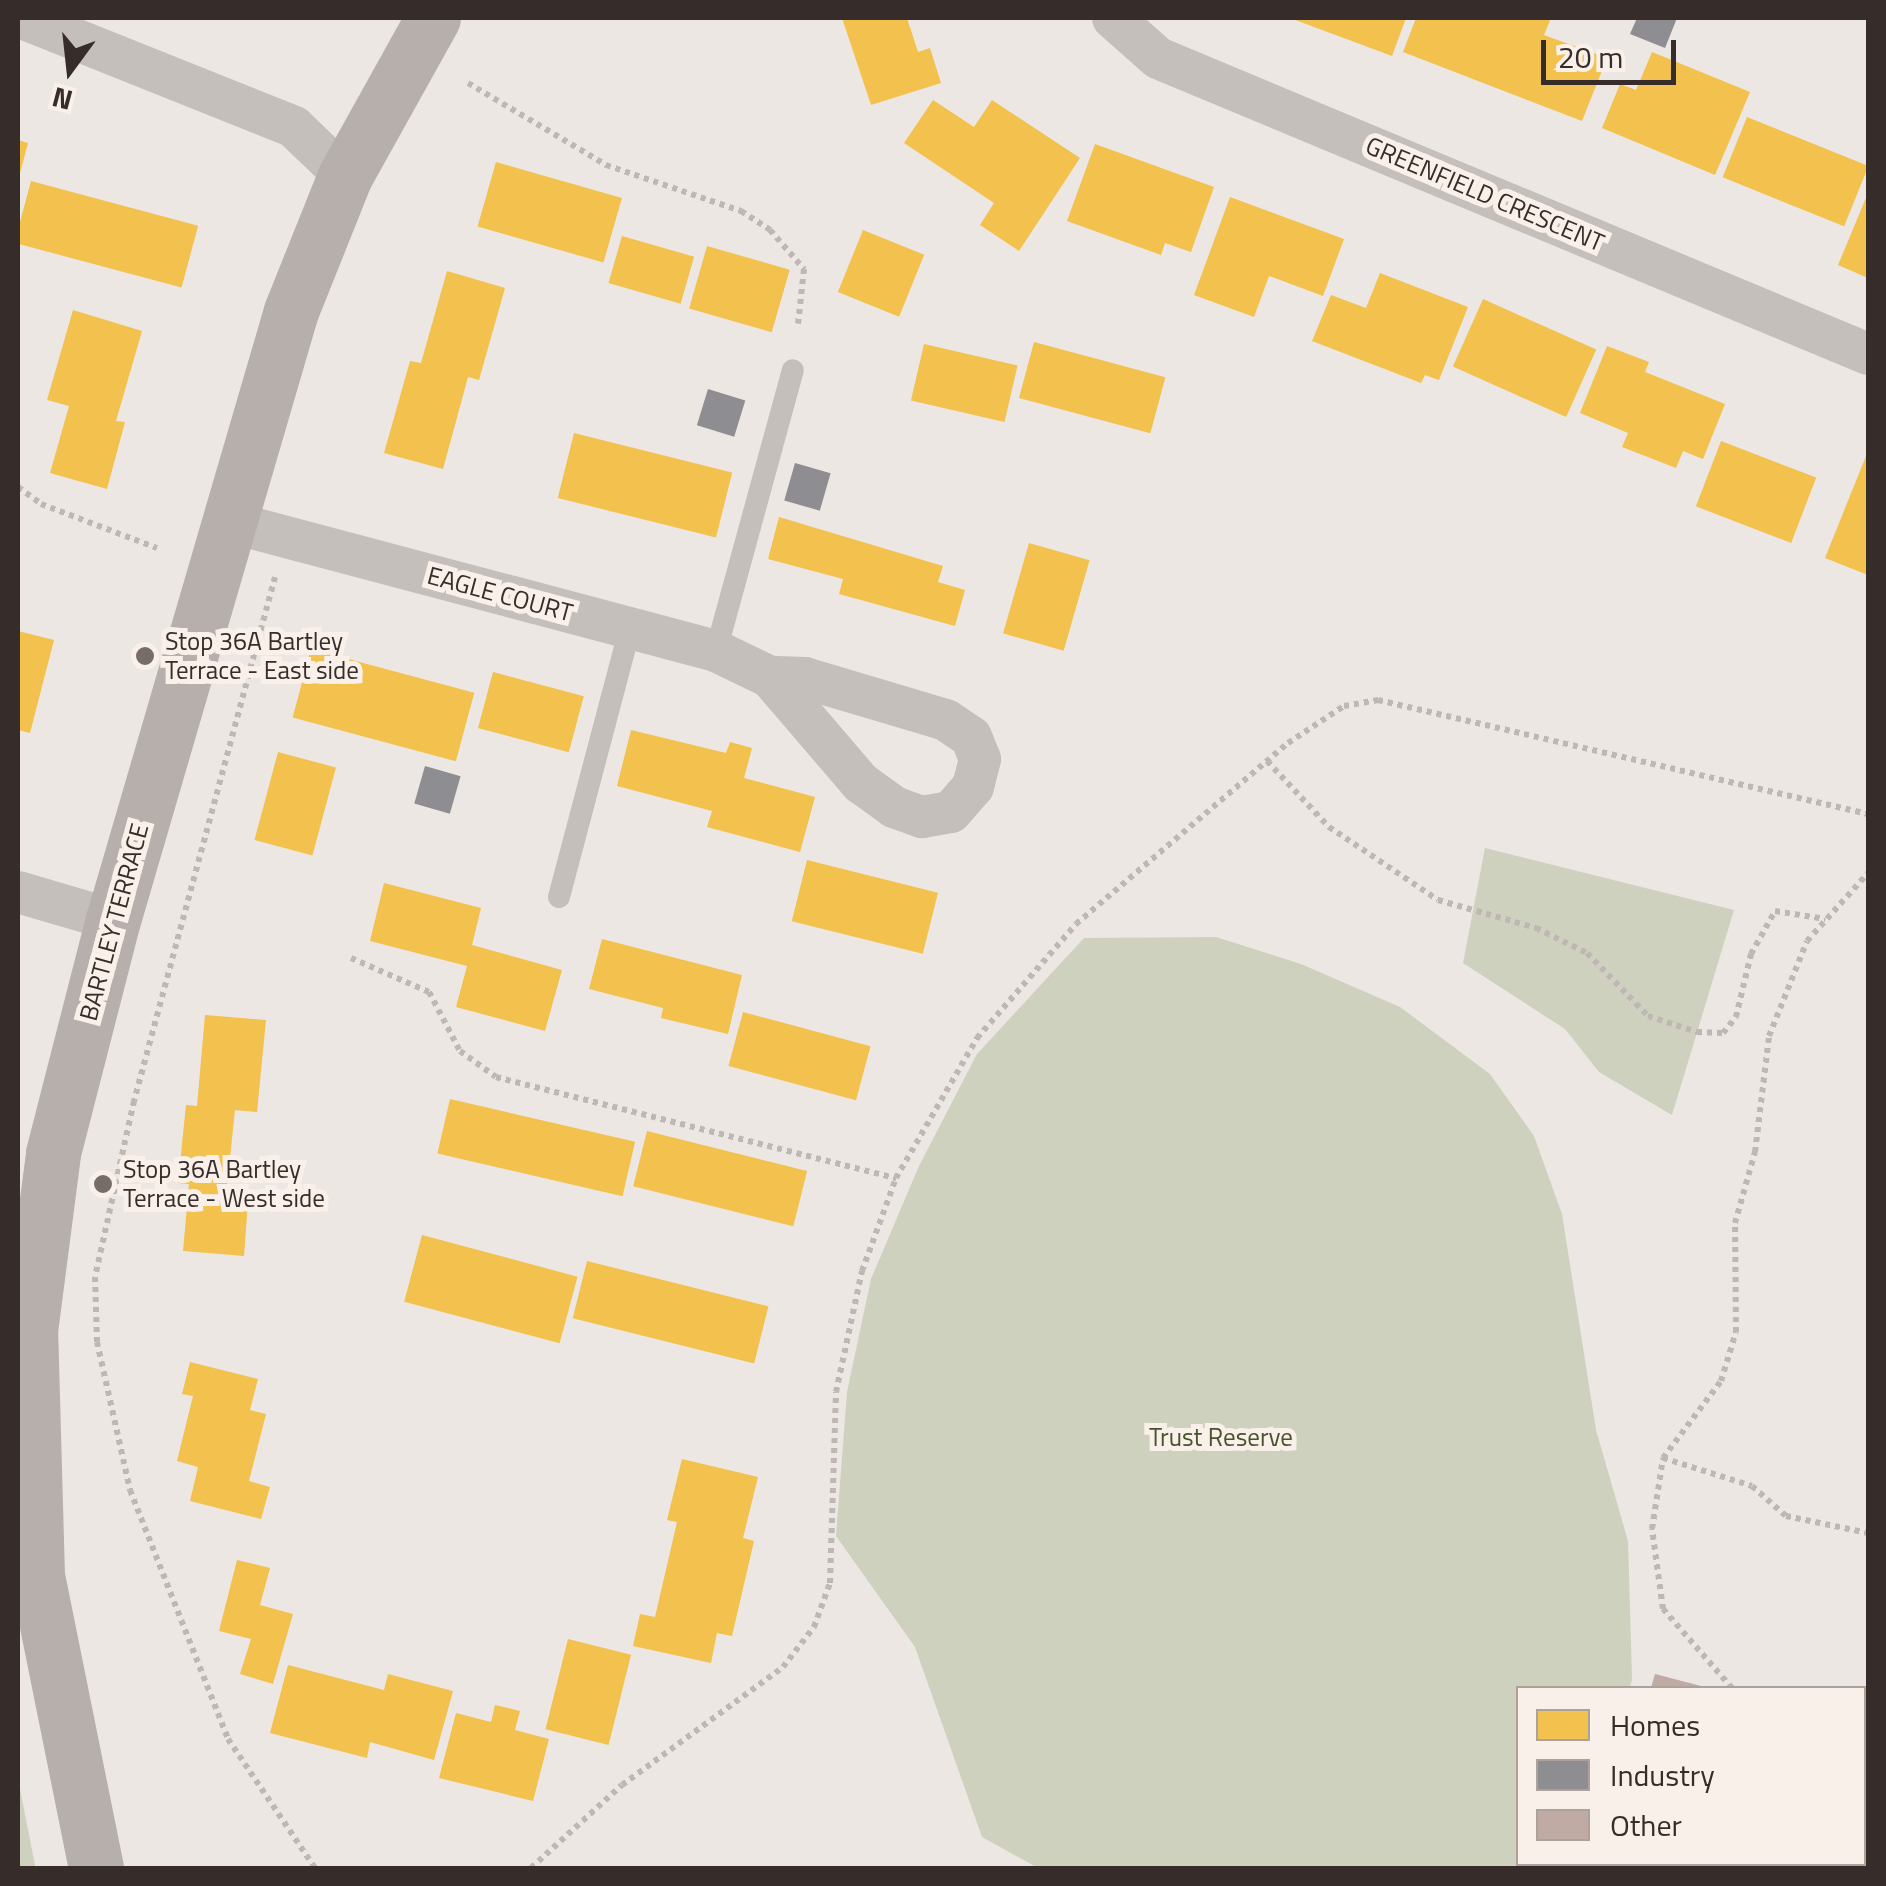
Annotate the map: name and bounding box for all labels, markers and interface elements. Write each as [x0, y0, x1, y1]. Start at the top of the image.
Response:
north arrow [20, 20, 120, 120]
scale bar [1546, 20, 1681, 82]
text: 20 m [1558, 34, 1623, 80]
text: N [47, 76, 77, 123]
street label: GREENFIELD CRESCENT [1361, 130, 1609, 258]
street label: EAGLE COURT [424, 560, 576, 628]
place label: Stop 36A Bartley Terrace - East side [165, 627, 359, 686]
marker: Stop 36A Bartley Terrace - East side [134, 645, 156, 667]
street label: BARTLEY TERRACE [73, 820, 155, 1024]
place label: Stop 36A Bartley Terrace - West side [123, 1155, 325, 1214]
marker: Stop 36A Bartley Terrace - West side [92, 1173, 114, 1195]
park label: Trust Reserve [1149, 1422, 1293, 1452]
legend [1516, 1686, 1866, 1866]
text: Homes [1610, 1702, 1700, 1748]
text: Industry [1610, 1752, 1715, 1798]
text: Other [1610, 1802, 1682, 1848]

